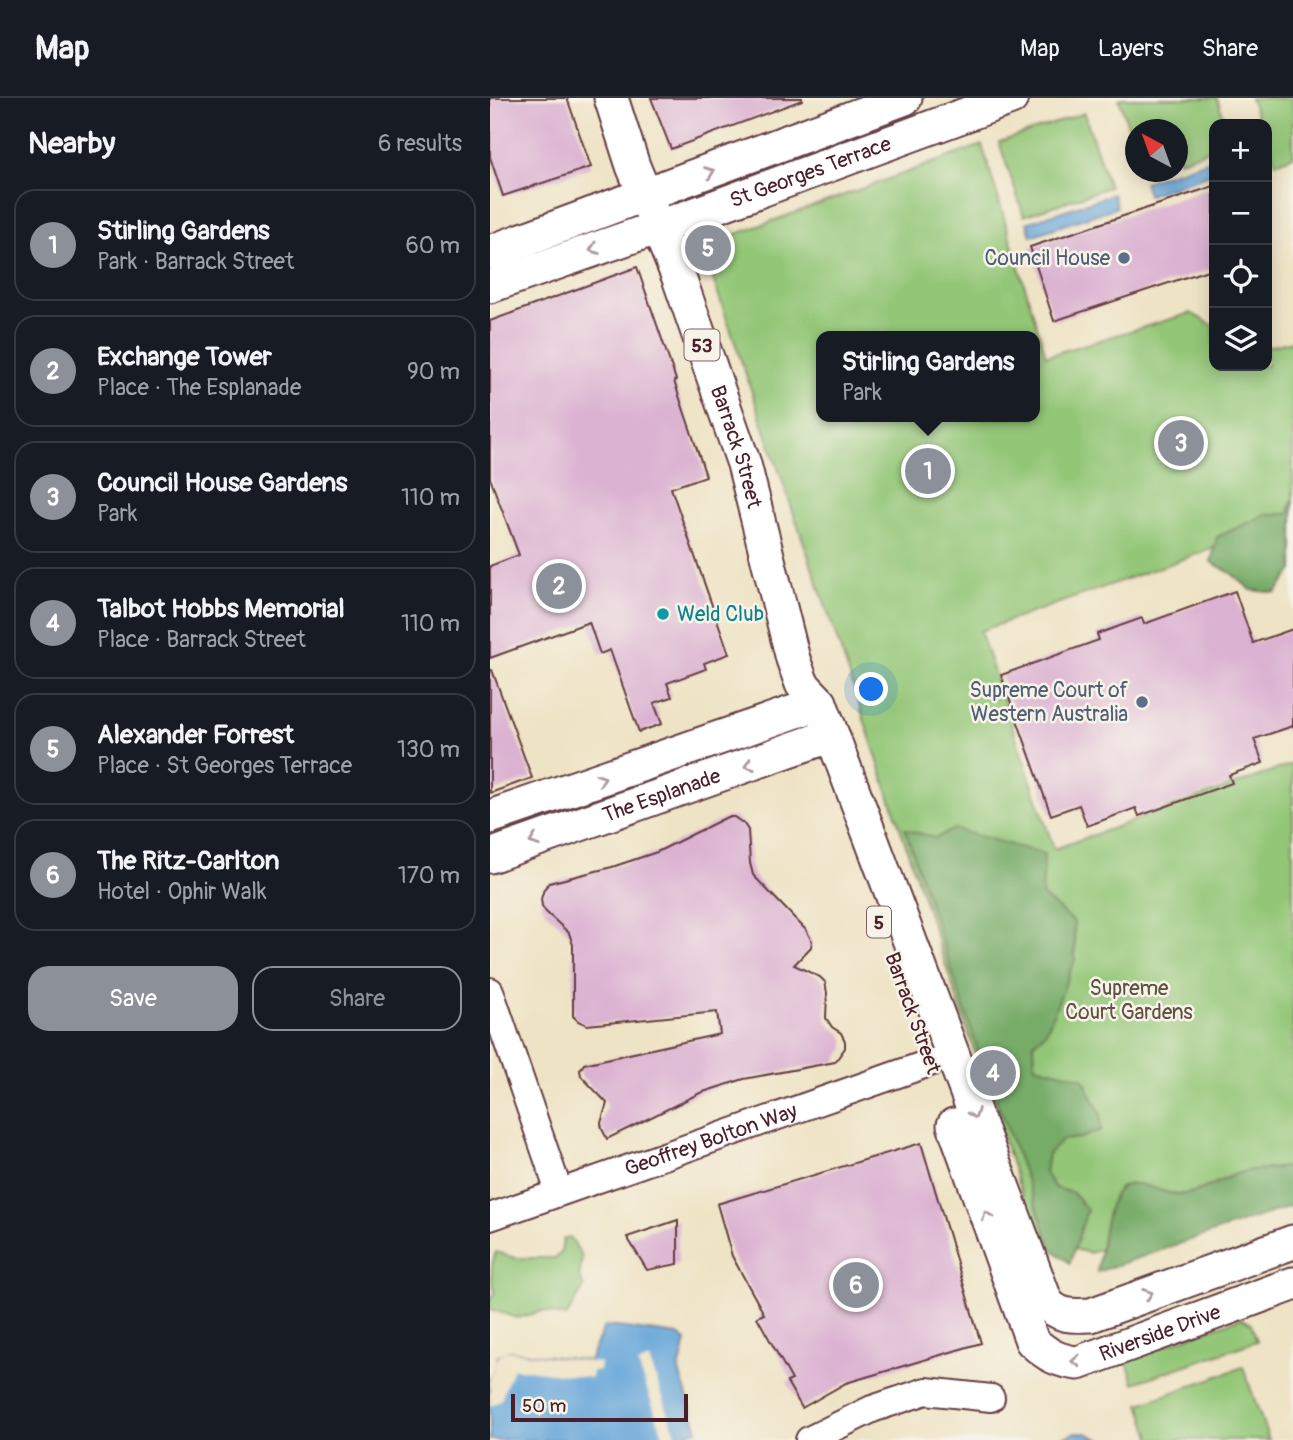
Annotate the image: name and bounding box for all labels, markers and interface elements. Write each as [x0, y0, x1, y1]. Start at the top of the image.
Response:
text: Map [35, 28, 90, 69]
text: Map [1020, 34, 1060, 63]
text: Layers [1098, 34, 1164, 63]
text: Share [1202, 34, 1258, 63]
north arrow [1125, 119, 1188, 182]
map controls [1209, 119, 1272, 371]
button: + [1209, 119, 1272, 182]
text: Nearby [28, 125, 115, 162]
text: 6 results [378, 129, 462, 158]
street label: St Georges Terrace [726, 130, 895, 214]
one-way arrow [703, 166, 715, 180]
button: − [1209, 182, 1272, 245]
text: Stirling Gardens [97, 215, 270, 247]
pin: 5 [685, 222, 731, 274]
text: 1 [49, 231, 58, 260]
text: 60 m [405, 231, 460, 260]
one-way arrow [588, 241, 600, 255]
place label: Council House [984, 245, 1111, 272]
button: locate [1209, 245, 1272, 308]
text: Park · Barrack Street [97, 247, 294, 276]
marker: Council House [1116, 250, 1132, 266]
button: layers [1209, 308, 1272, 371]
road number: 53 [684, 330, 720, 360]
popup [816, 331, 1040, 422]
text: Exchange Tower [97, 341, 272, 373]
text: Stirling Gardens [842, 346, 1014, 378]
text: 2 [47, 357, 59, 386]
text: 90 m [407, 357, 460, 386]
text: Place · The Esplanade [97, 373, 301, 402]
text: Park [842, 378, 882, 407]
street label: Barrack Street [704, 382, 768, 512]
pin: 3 [1158, 417, 1204, 469]
pin: 1 [905, 445, 951, 497]
text: Council House Gardens [97, 467, 347, 499]
text: 3 [47, 483, 59, 512]
text: 110 m [401, 483, 460, 512]
text: Park [97, 499, 137, 528]
pin: 2 [536, 560, 582, 612]
text: Talbot Hobbs Memorial [97, 593, 345, 625]
place label: Weld Club [677, 601, 764, 628]
marker: Weld Club [655, 606, 671, 622]
text: 4 [46, 609, 60, 638]
text: 110 m [401, 609, 460, 638]
text: Place · Barrack Street [97, 625, 306, 654]
your location [854, 672, 888, 706]
place label: Supreme Court of Western Australia [969, 677, 1128, 728]
marker: Supreme Court of Western Australia [1134, 694, 1150, 710]
text: Alexander Forrest [97, 719, 294, 751]
text: 5 [47, 735, 59, 764]
text: 130 m [397, 735, 460, 764]
text: Place · St Georges Terrace [97, 751, 352, 780]
one-way arrow [743, 757, 755, 771]
street label: The Esplanade [599, 762, 725, 829]
one-way arrow [594, 773, 607, 787]
one-way arrow [529, 833, 541, 847]
text: The Ritz-Carlton [97, 845, 279, 877]
text: 6 [46, 861, 60, 890]
text: 170 m [398, 861, 460, 890]
text: Hotel · Ophir Walk [97, 877, 267, 906]
road number: 5 [867, 906, 891, 937]
street label: Barrack Street [878, 949, 947, 1078]
button: Save [28, 966, 238, 1031]
button: Share [252, 966, 462, 1031]
park label: Supreme Court Gardens [1065, 975, 1193, 1026]
pin: 4 [970, 1047, 1016, 1099]
street label: Geoffrey Bolton Way [621, 1097, 801, 1183]
one-way arrow [966, 1107, 980, 1119]
one-way arrow [981, 1210, 995, 1222]
pin: 6 [833, 1259, 879, 1311]
one-way arrow [1141, 1289, 1153, 1303]
street label: Riverside Drive [1096, 1299, 1225, 1368]
one-way arrow [1070, 1353, 1081, 1368]
scale bar [511, 1391, 688, 1423]
text: 50 m [522, 1394, 566, 1418]

